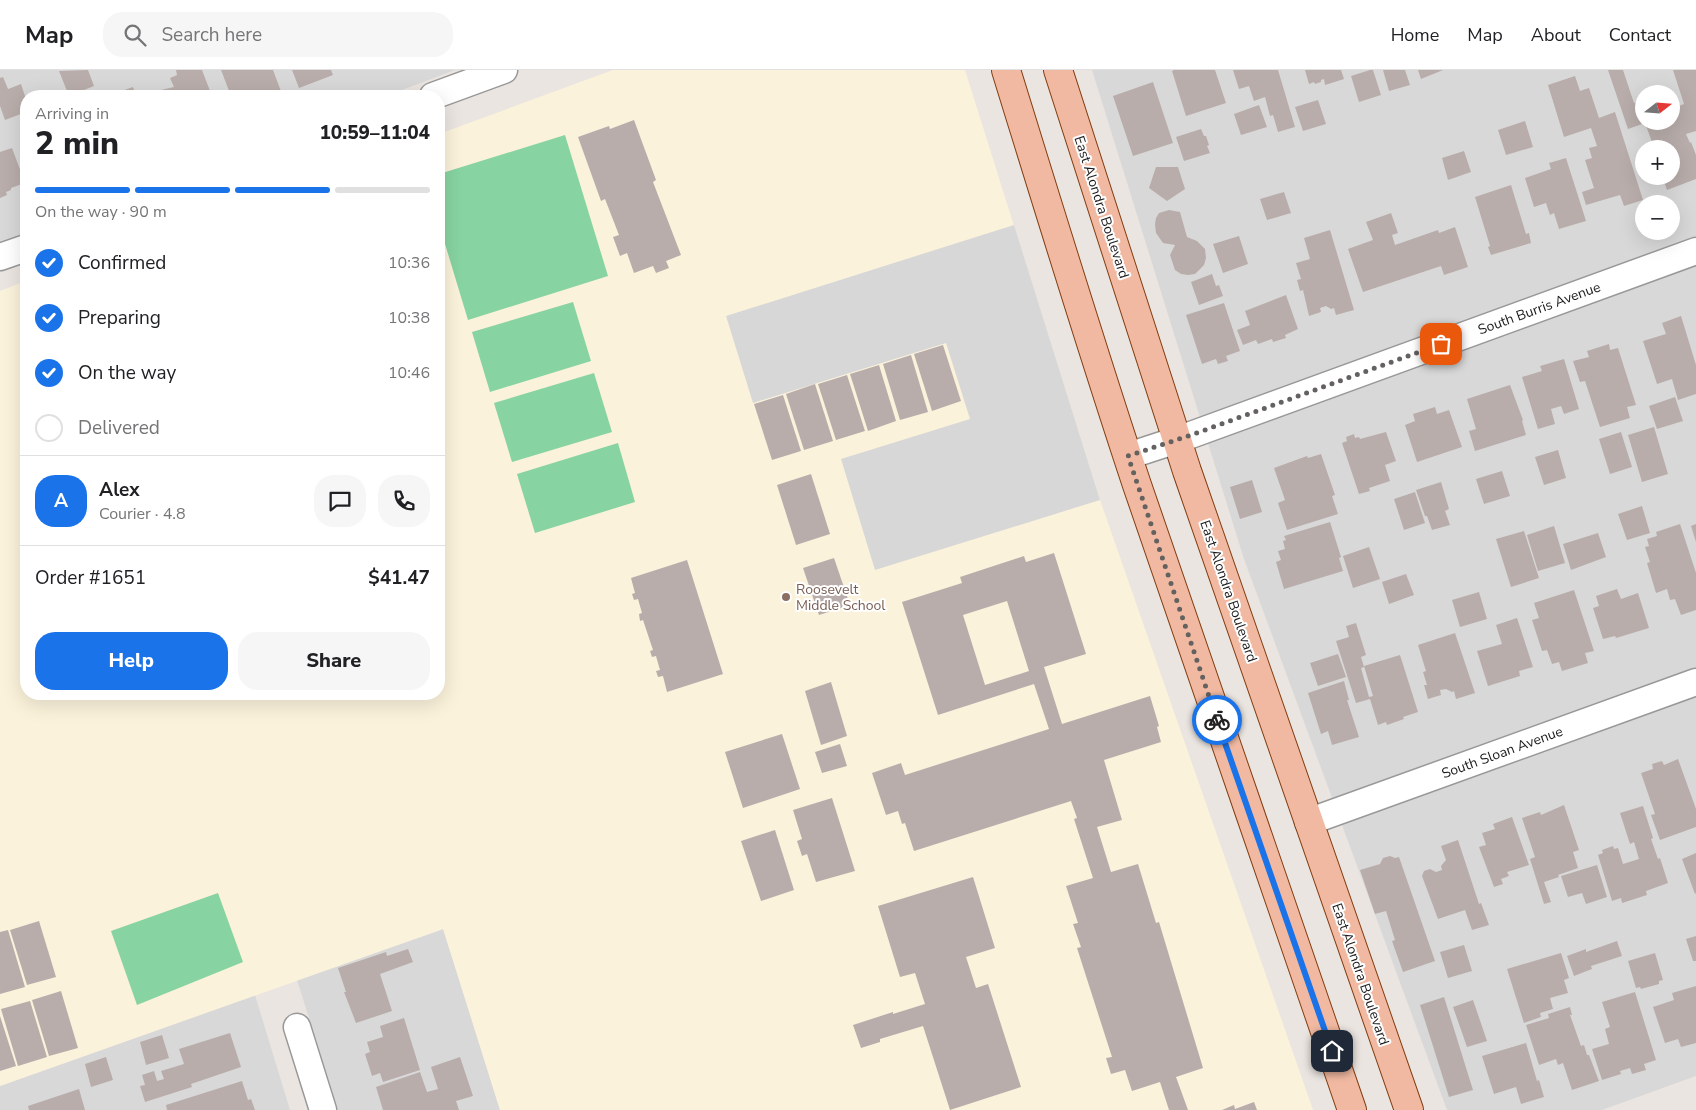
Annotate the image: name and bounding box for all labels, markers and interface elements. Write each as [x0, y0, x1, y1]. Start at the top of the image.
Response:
search box [103, 12, 453, 57]
text: Map [25, 19, 73, 51]
icon: search [121, 21, 149, 49]
text: Search here [161, 22, 262, 48]
text: Home [1391, 23, 1439, 47]
text: Map [1467, 23, 1503, 47]
text: About [1531, 23, 1581, 47]
text: Contact [1609, 23, 1671, 47]
north arrow [1635, 85, 1680, 130]
map controls [1635, 85, 1680, 240]
text: Arriving in [35, 103, 109, 125]
text: 10:59–11:04 [319, 120, 430, 146]
text: 2 min [35, 122, 119, 165]
street label: East Alondra Boulevard [1069, 133, 1134, 281]
button: + [1635, 140, 1680, 185]
button: − [1635, 195, 1680, 240]
text: On the way · 90 m [35, 201, 167, 223]
icon: check [35, 249, 63, 277]
text: Confirmed [78, 250, 166, 276]
text: 10:36 [388, 252, 430, 274]
street label: South Burris Avenue [1475, 277, 1603, 340]
icon: check [35, 304, 63, 332]
text: Preparing [78, 305, 161, 331]
text: 10:38 [388, 307, 430, 329]
pin [1420, 323, 1462, 365]
icon: bag [1427, 330, 1455, 358]
icon: check [35, 359, 63, 387]
text: On the way [78, 360, 176, 386]
text: 10:46 [388, 362, 430, 384]
text: Delivered [78, 415, 160, 441]
button: chat [314, 475, 366, 527]
button: phone [378, 475, 430, 527]
text: Alex [99, 477, 140, 503]
text: A [54, 488, 68, 514]
text: Courier · 4.8 [99, 503, 185, 525]
street label: East Alondra Boulevard [1195, 518, 1262, 665]
text: Order #1651 [35, 565, 146, 591]
text: $41.47 [368, 565, 430, 591]
place label: Roosevelt Middle School [796, 580, 886, 615]
marker: Roosevelt Middle School [780, 591, 792, 603]
button: Help [35, 632, 228, 690]
button: Share [238, 632, 430, 690]
courier [1192, 695, 1242, 745]
icon: bike [1203, 706, 1231, 734]
street label: South Sloan Avenue [1439, 722, 1565, 783]
street label: East Alondra Boulevard [1327, 901, 1394, 1048]
pin [1311, 1030, 1353, 1072]
icon: home [1318, 1037, 1346, 1065]

